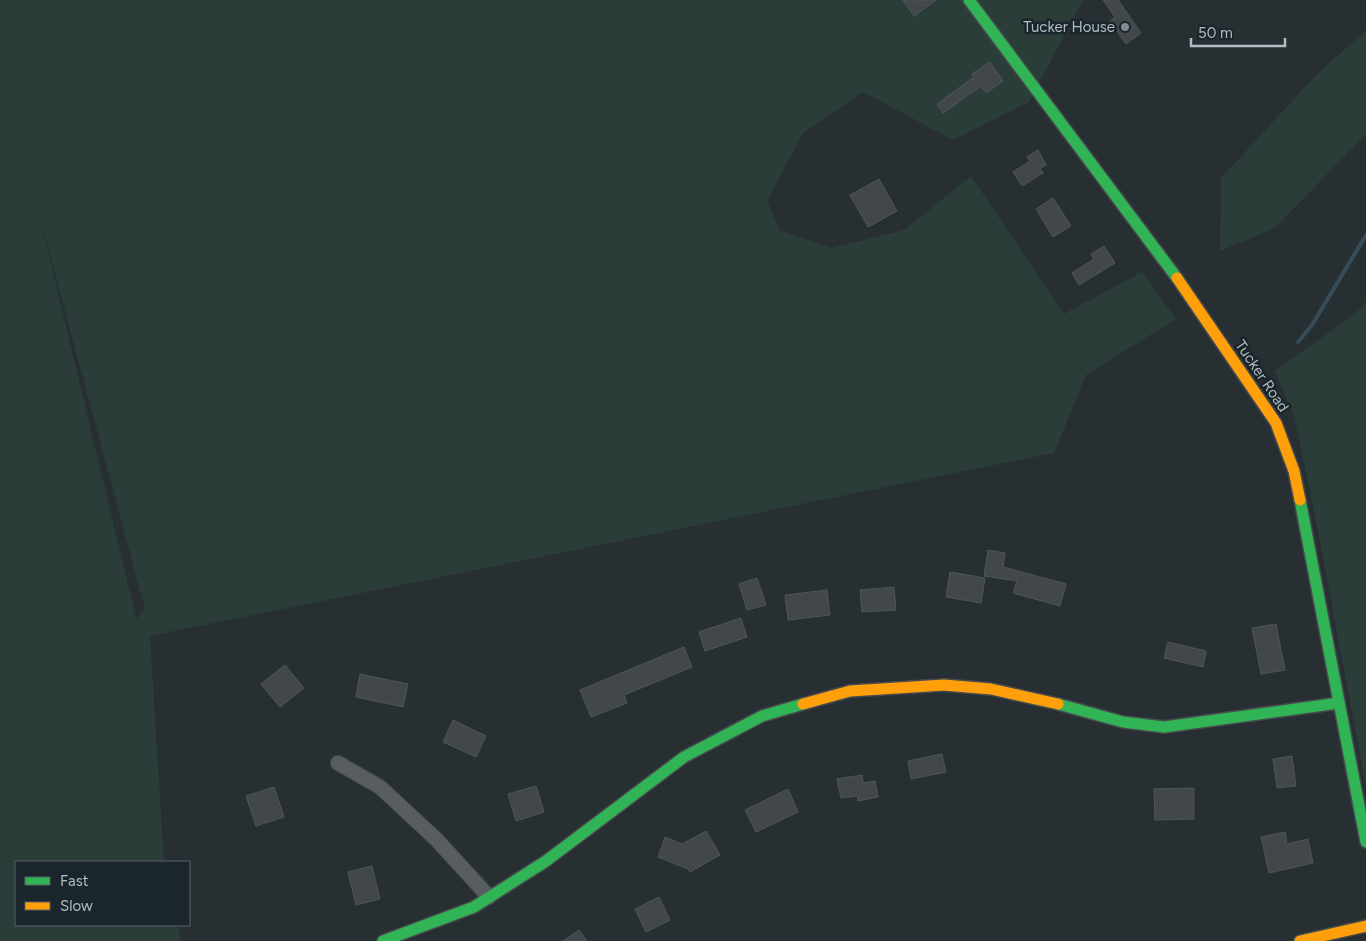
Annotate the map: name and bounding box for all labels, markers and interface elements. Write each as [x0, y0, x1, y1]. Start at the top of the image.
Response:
scale bar [1191, 15, 1285, 47]
place label: Tucker House [1023, 18, 1115, 36]
marker: Tucker House [1119, 21, 1131, 33]
text: 50 m [1198, 24, 1233, 42]
street label: Tucker Road [1231, 337, 1293, 415]
legend [15, 861, 190, 926]
text: Fast [60, 872, 89, 890]
text: Slow [60, 897, 93, 915]

